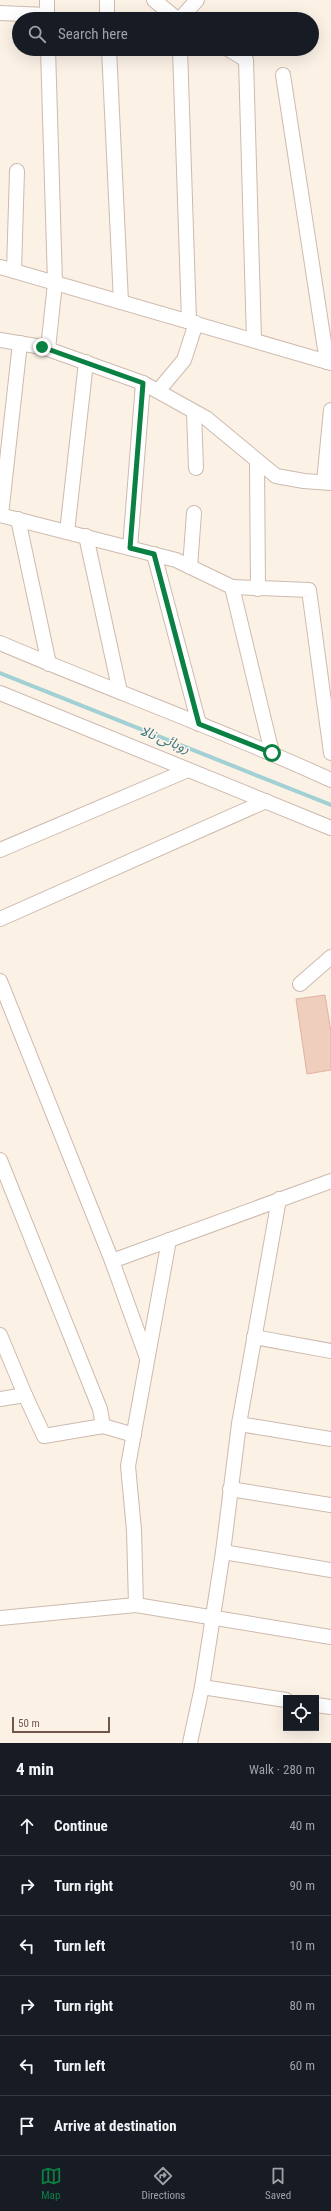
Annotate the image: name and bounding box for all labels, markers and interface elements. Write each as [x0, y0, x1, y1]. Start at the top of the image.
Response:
search box [12, 12, 319, 56]
icon: search [26, 23, 48, 45]
text: Search here [58, 25, 128, 43]
route end [33, 338, 51, 356]
water label: روہائی نالا [137, 722, 192, 757]
route start [263, 744, 281, 762]
map controls [283, 1695, 319, 1731]
button: locate [283, 1695, 319, 1731]
scale bar [12, 1715, 110, 1734]
text: 50 m [18, 1717, 40, 1730]
text: 4 min [16, 1759, 54, 1779]
text: Walk · 280 m [249, 1762, 315, 1777]
icon: ahead [16, 1815, 38, 1837]
text: Continue [54, 1817, 108, 1835]
text: 40 m [289, 1818, 315, 1833]
icon: right [16, 1875, 38, 1897]
text: Turn right [54, 1877, 113, 1895]
text: 90 m [289, 1878, 315, 1893]
icon: left [16, 1935, 38, 1957]
text: Turn left [54, 1937, 105, 1955]
text: 10 m [289, 1938, 315, 1953]
icon: right [16, 1995, 38, 2017]
text: Turn right [54, 1997, 113, 2015]
text: 80 m [289, 1998, 315, 2013]
icon: left [16, 2055, 38, 2077]
text: Turn left [54, 2057, 105, 2075]
text: 60 m [289, 2058, 315, 2073]
icon: arrive [16, 2115, 38, 2137]
text: Arrive at destination [54, 2117, 177, 2135]
tab: Map [40, 2165, 62, 2202]
tab: Directions [141, 2165, 185, 2202]
tab: Saved [265, 2165, 291, 2202]

